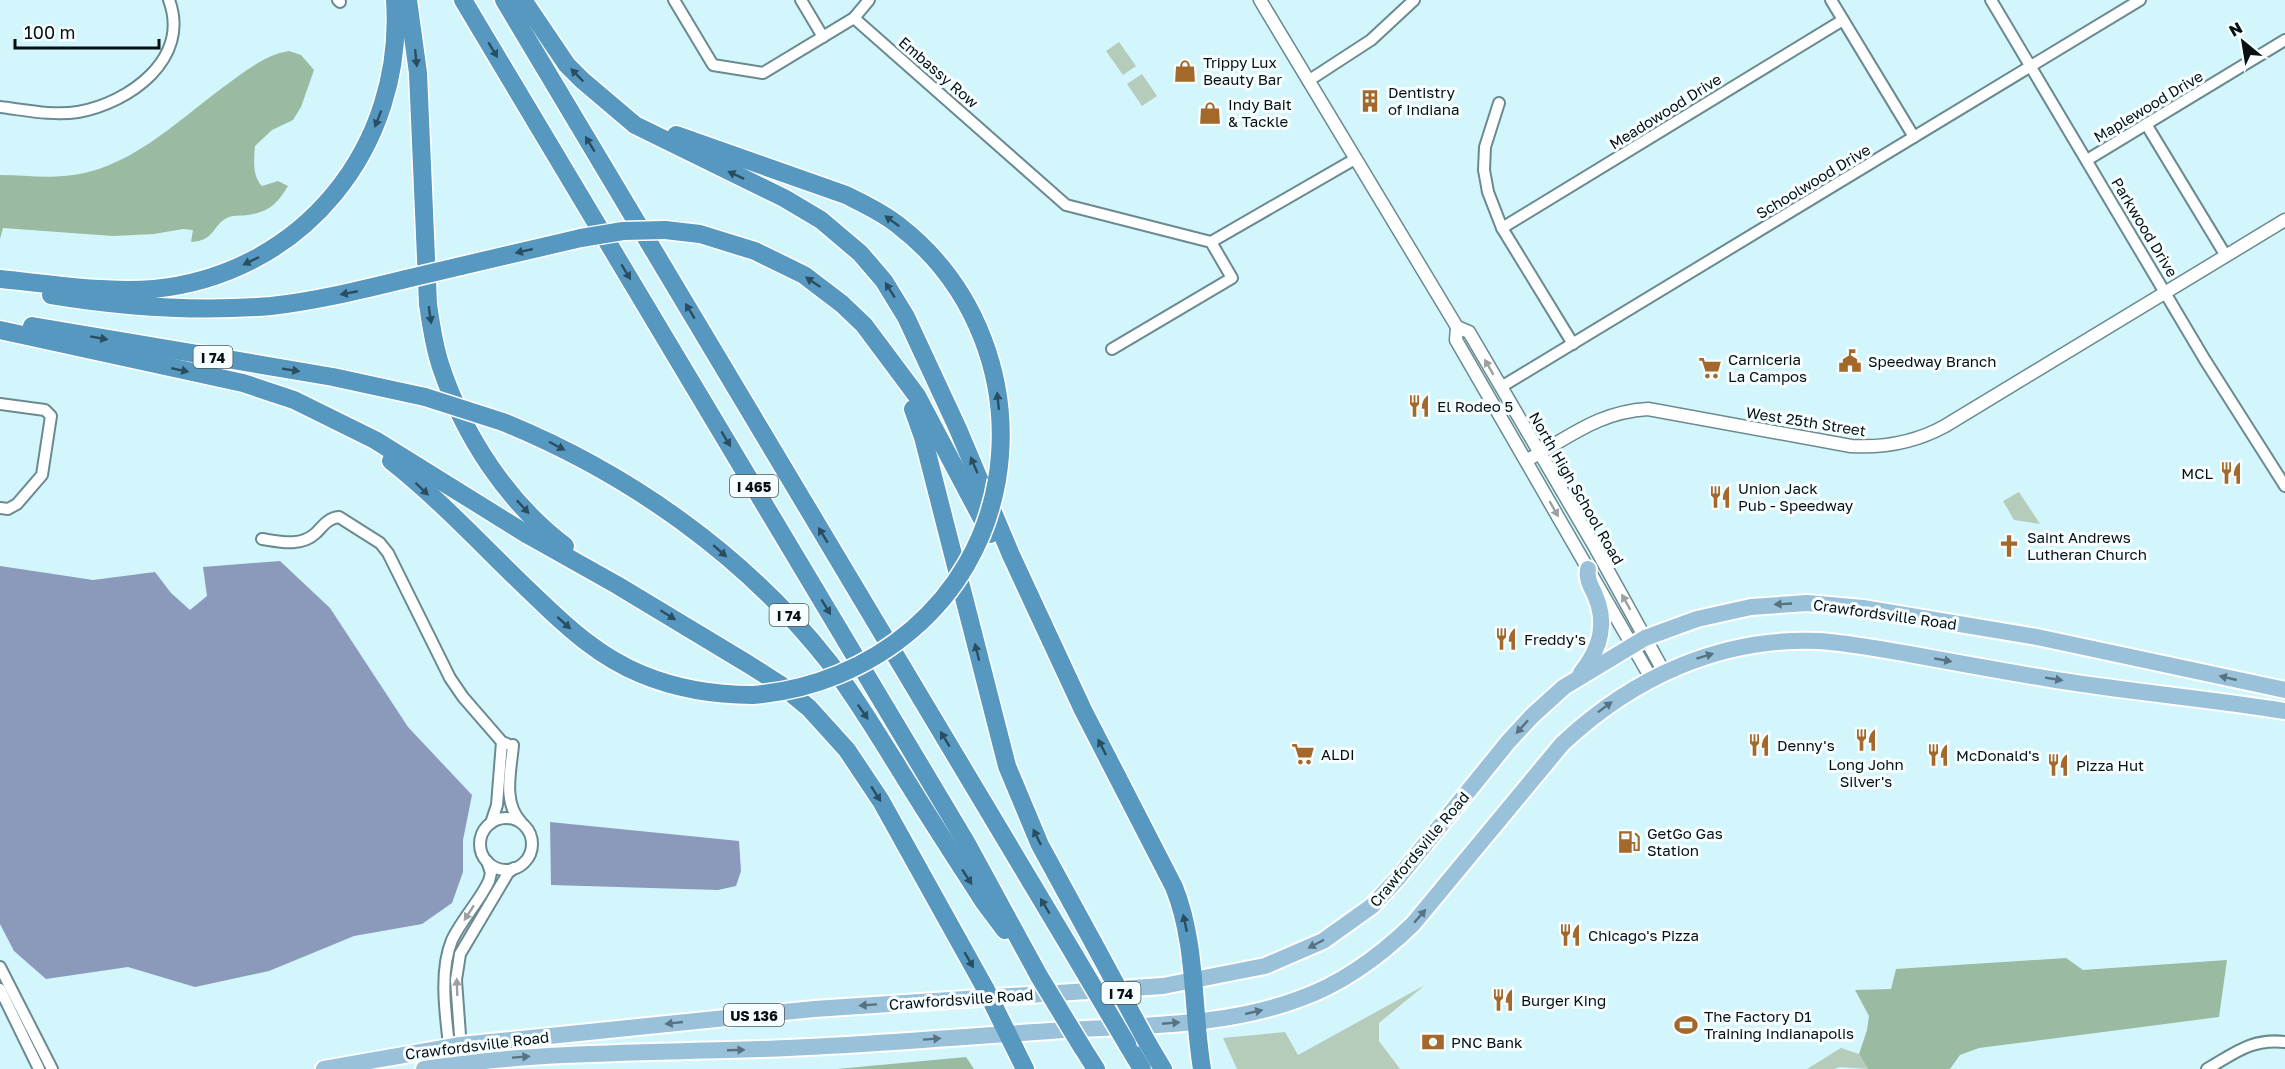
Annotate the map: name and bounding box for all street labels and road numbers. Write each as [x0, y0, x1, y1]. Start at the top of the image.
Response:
street label: Embassy Row [896, 33, 982, 111]
street label: Maplewood Drive [2090, 66, 2206, 146]
street label: Meadowood Drive [1606, 69, 1724, 153]
street label: Schoolwood Drive [1753, 140, 1874, 222]
street label: Parkwood Drive [2108, 174, 2182, 280]
road number: I 74 [194, 346, 232, 368]
street label: West 25th Street [1745, 403, 1867, 439]
street label: North High School Road [1526, 408, 1628, 568]
road number: I 465 [730, 475, 778, 497]
street label: Crawfordsville Road [1812, 595, 1958, 633]
road number: I 74 [770, 604, 808, 626]
street label: Crawfordsville Road [1366, 788, 1472, 910]
road number: I 74 [1102, 982, 1140, 1004]
street label: Crawfordsville Road [888, 985, 1034, 1013]
road number: US 136 [724, 1004, 784, 1026]
street label: Crawfordsville Road [404, 1027, 550, 1063]

